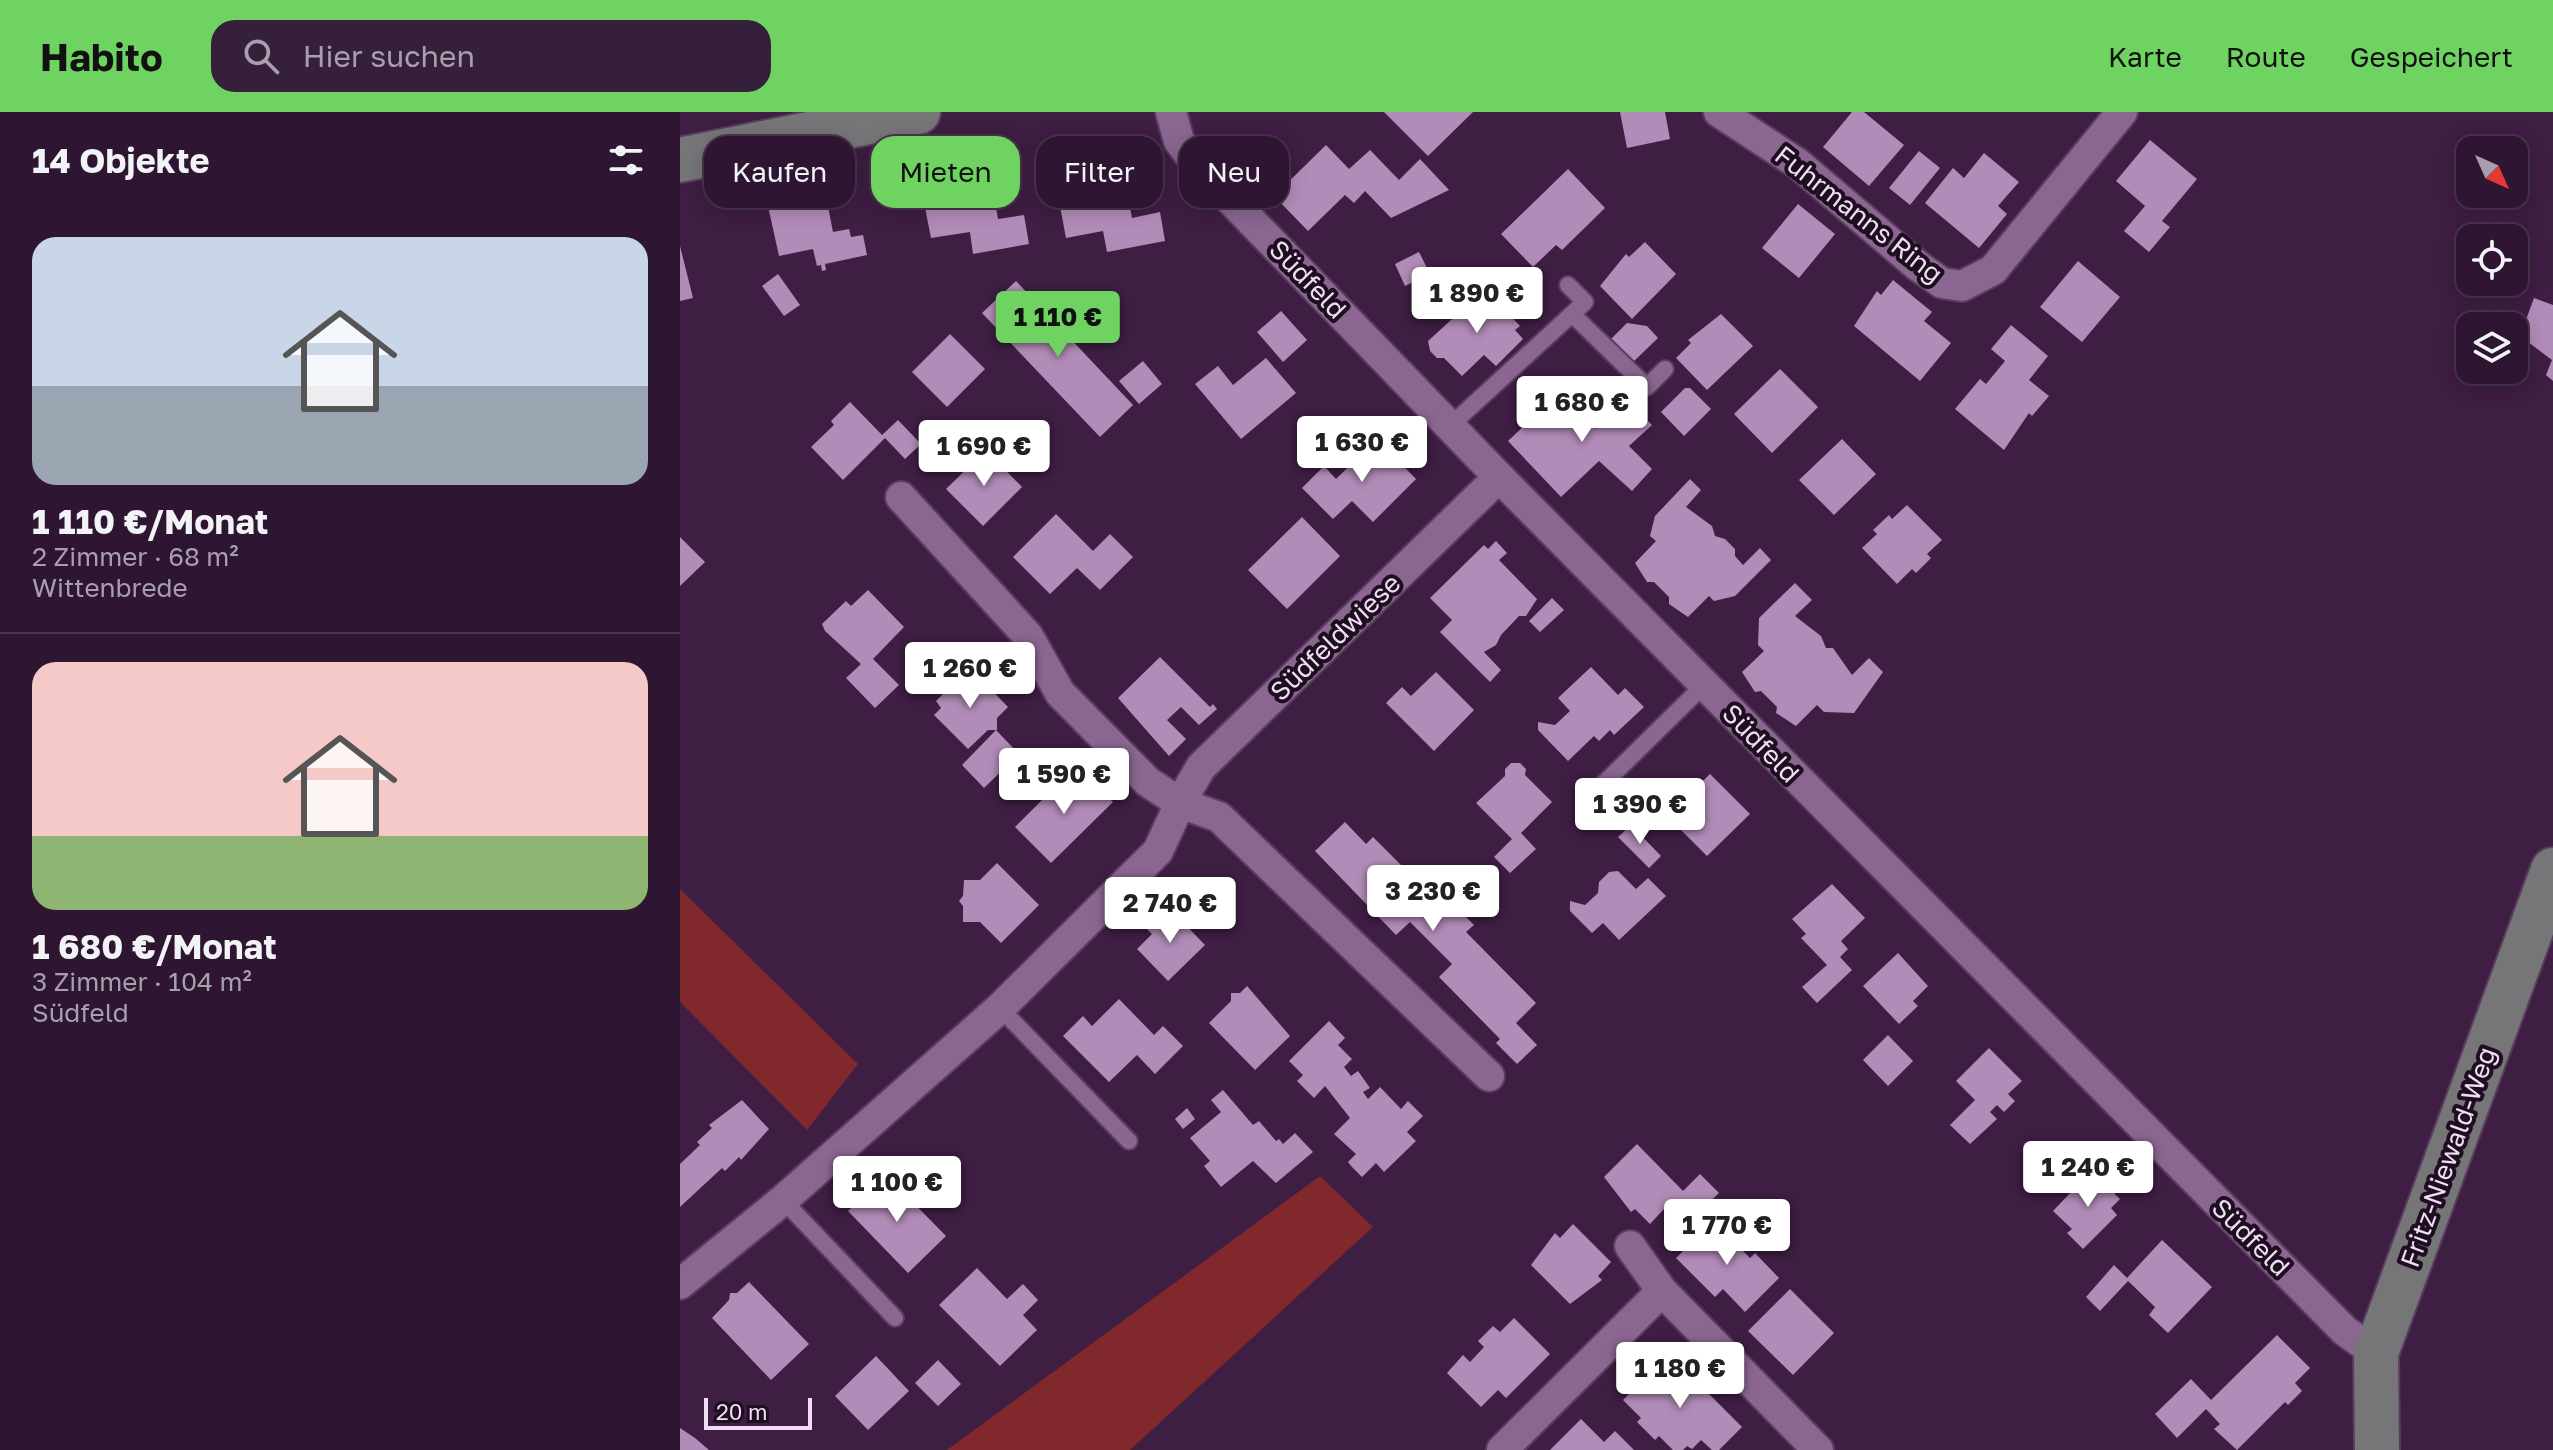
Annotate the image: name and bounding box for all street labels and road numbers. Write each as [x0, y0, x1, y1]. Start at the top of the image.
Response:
street label: Fuhrmanns Ring [1769, 139, 1949, 289]
street label: Südfeld [1263, 233, 1353, 325]
street label: Südfeldwiese [1264, 567, 1406, 707]
street label: Südfeld [1716, 697, 1806, 789]
street label: Fritz-Niewald-Weg [2394, 1043, 2502, 1271]
street label: Südfeld [2206, 1192, 2296, 1282]

